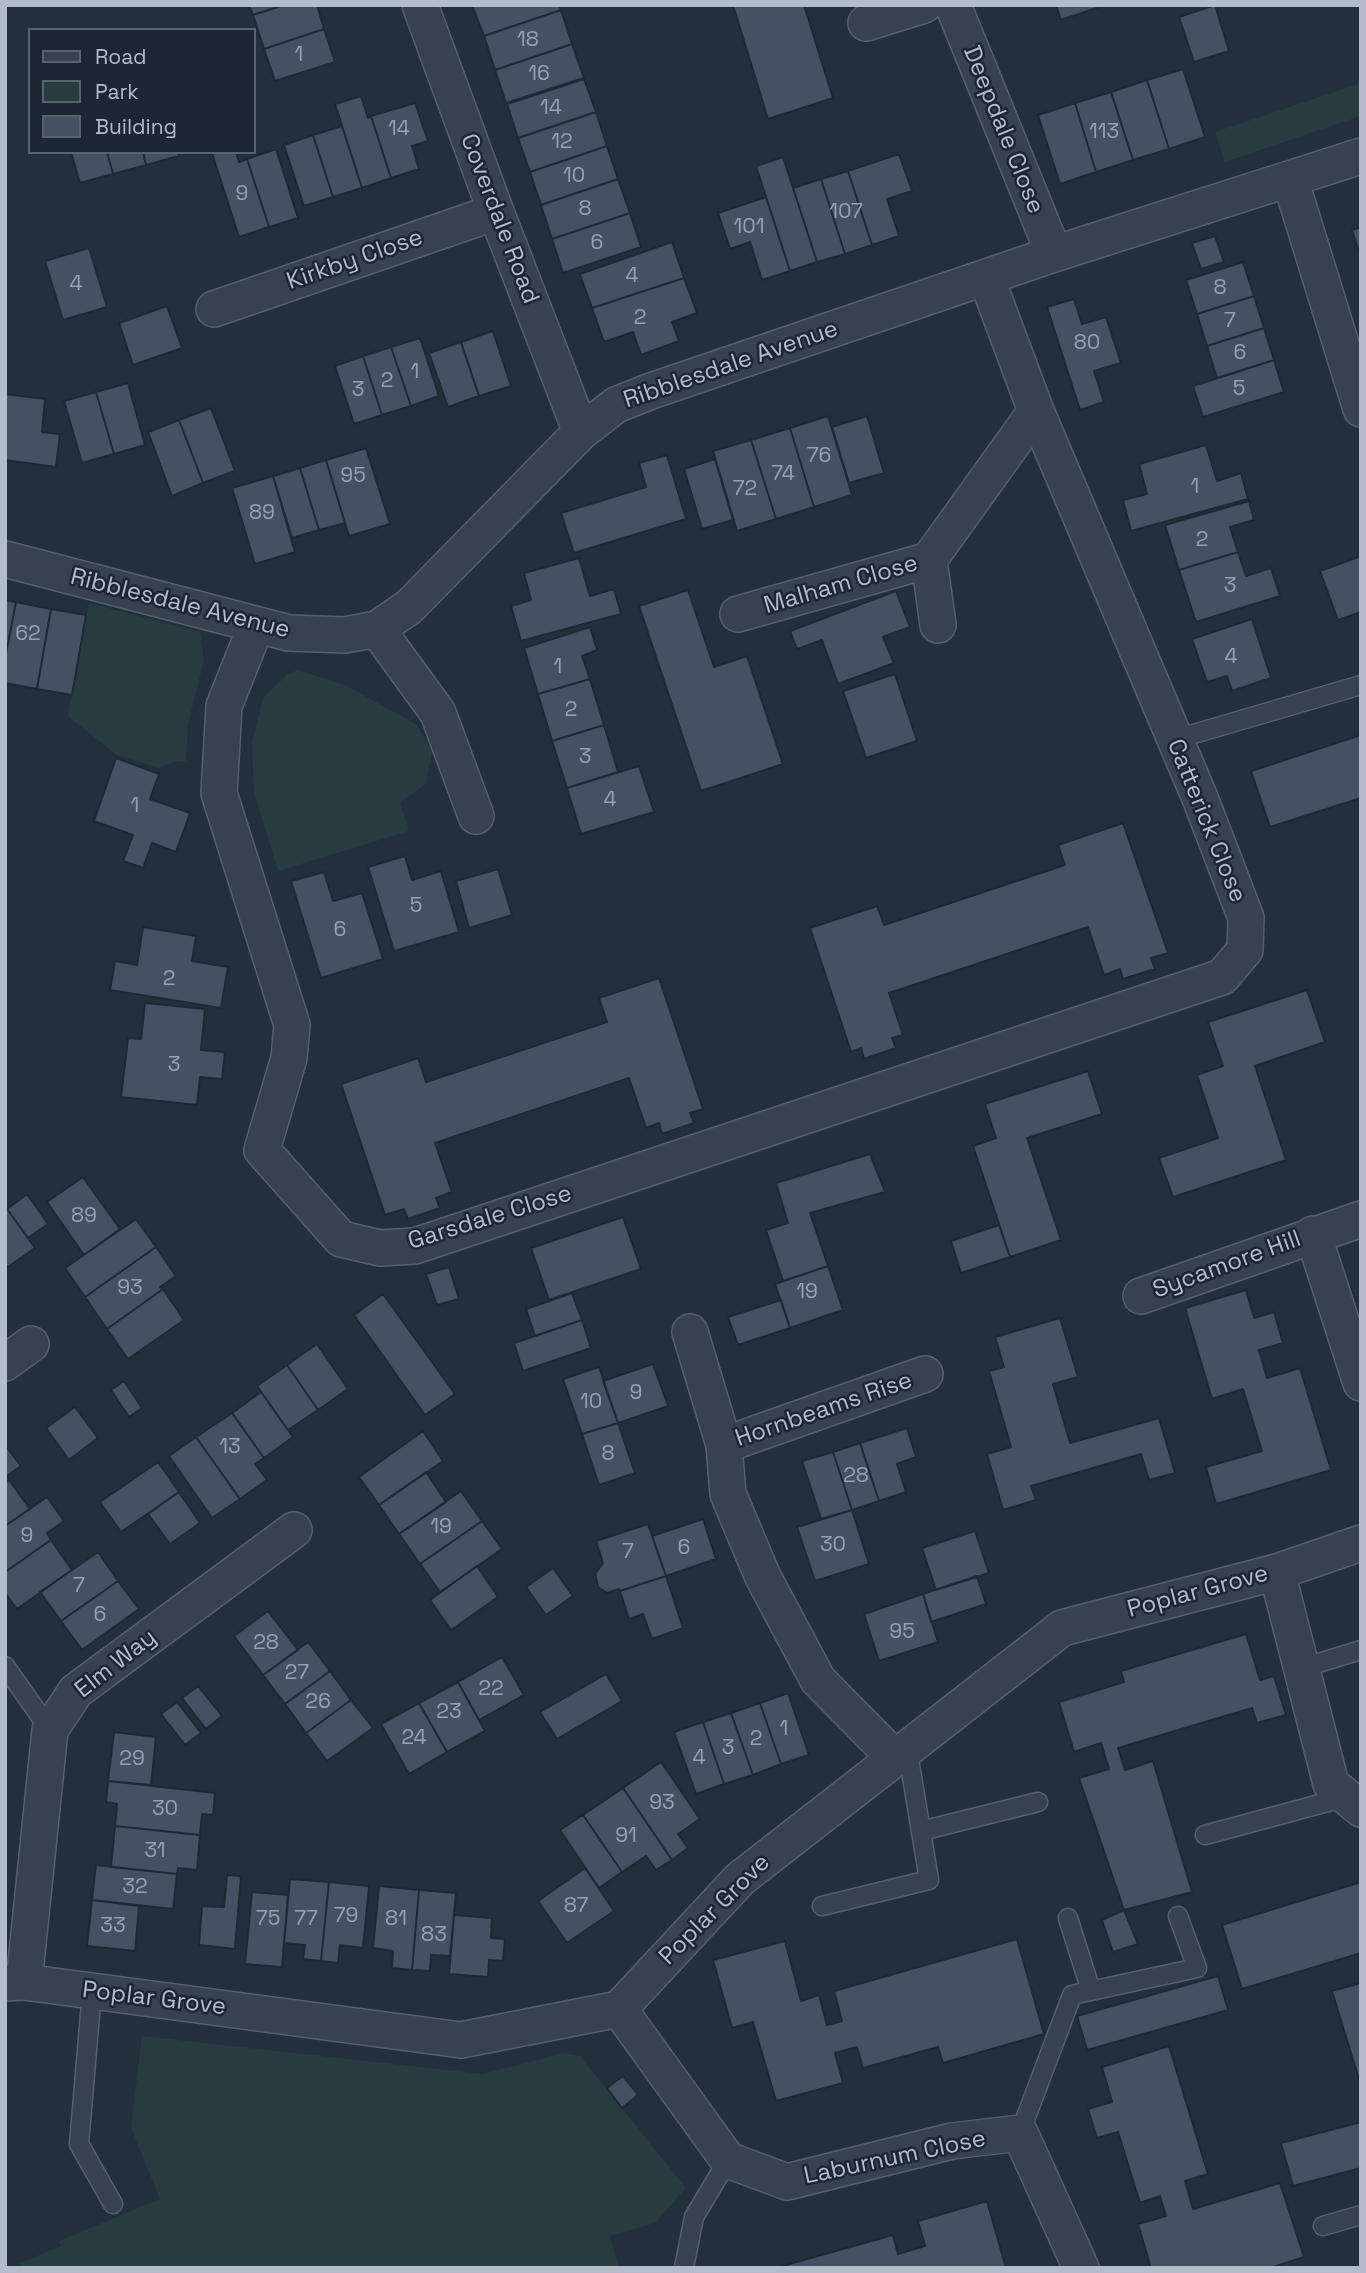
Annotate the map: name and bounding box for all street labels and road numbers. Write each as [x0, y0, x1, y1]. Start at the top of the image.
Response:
street label: Deepdale Close [956, 42, 1050, 218]
street label: Coverdale Road [453, 130, 545, 308]
street label: Kirkby Close [283, 223, 427, 297]
street label: Ribblesdale Avenue [620, 315, 842, 415]
street label: Malham Close [761, 549, 921, 621]
street label: Ribblesdale Avenue [67, 563, 293, 645]
street label: Catterick Close [1160, 735, 1252, 907]
street label: Garsdale Close [405, 1179, 575, 1257]
street label: Sycamore Hill [1149, 1225, 1305, 1305]
street label: Hornbeams Rise [732, 1366, 916, 1454]
street label: Poplar Grove [1124, 1559, 1272, 1625]
street label: Elm Way [70, 1623, 162, 1705]
street label: Poplar Grove [654, 1849, 776, 1971]
street label: Poplar Grove [80, 1976, 228, 2022]
street label: Laburnum Close [801, 2125, 989, 2191]

